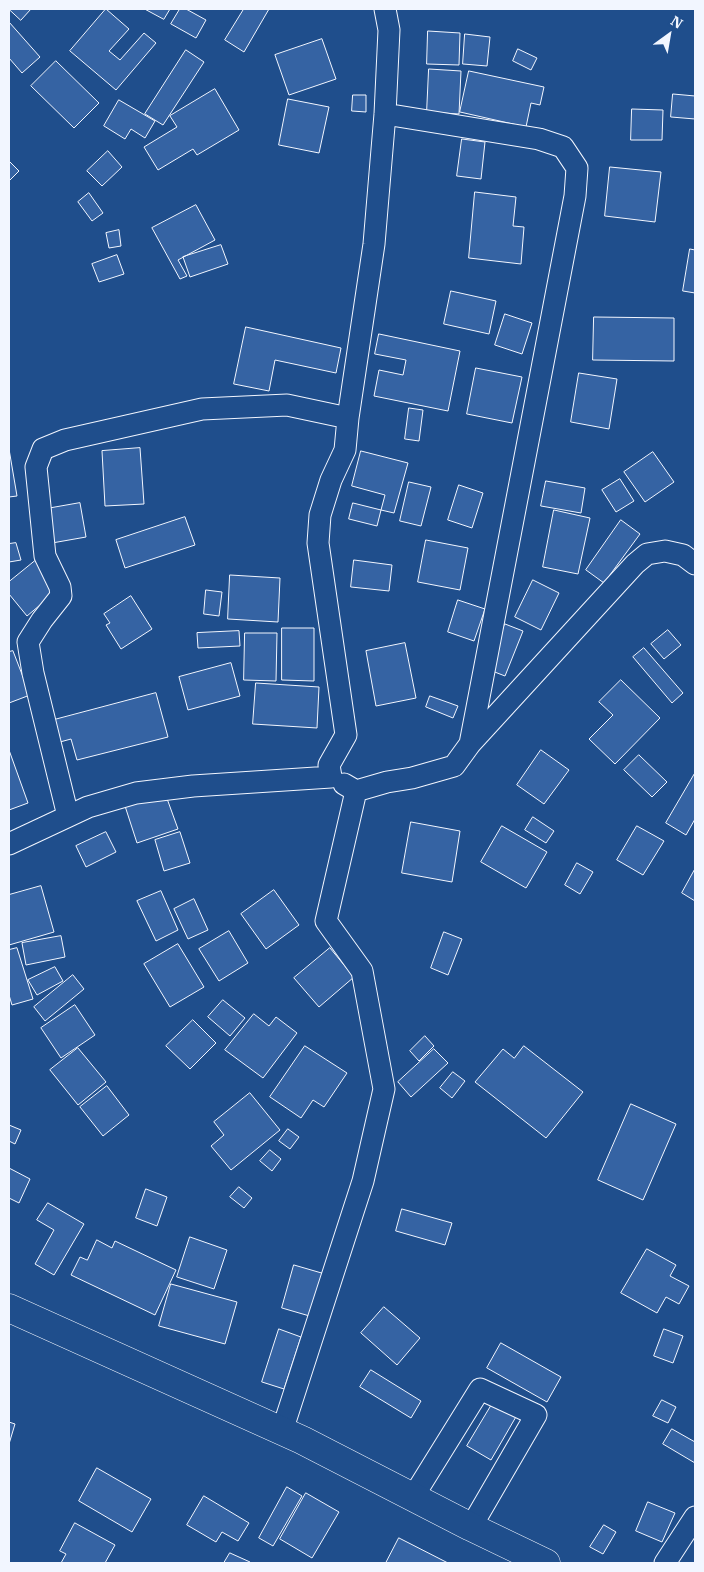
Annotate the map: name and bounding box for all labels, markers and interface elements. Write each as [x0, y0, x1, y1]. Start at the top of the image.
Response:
north arrow [644, 10, 694, 60]
text: N [667, 12, 686, 33]

